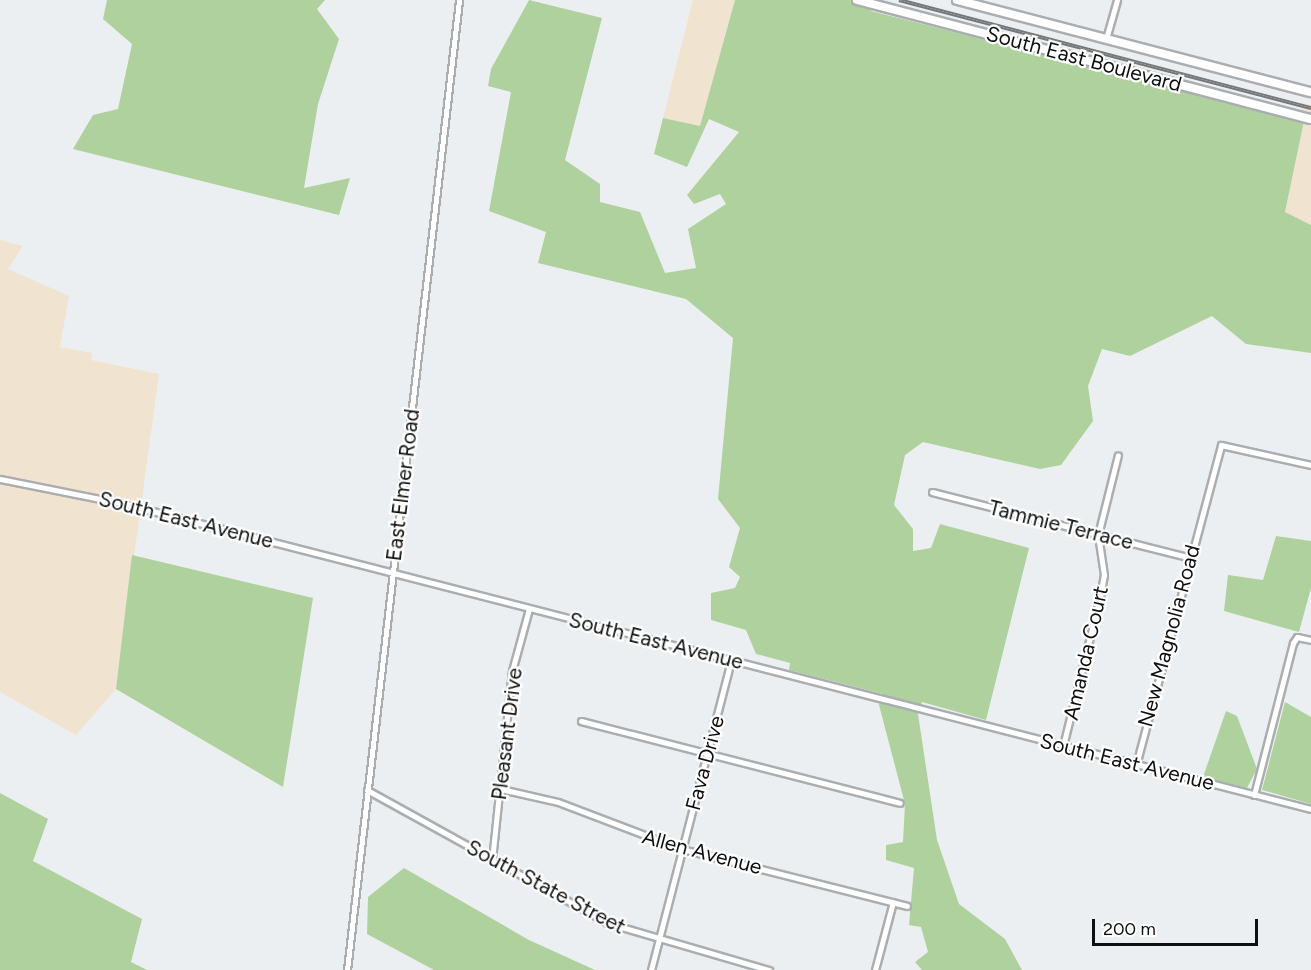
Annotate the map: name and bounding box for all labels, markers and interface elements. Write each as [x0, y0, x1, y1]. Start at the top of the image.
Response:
street label: South East Boulevard [984, 21, 1184, 97]
street label: East Elmer Road [381, 408, 425, 562]
street label: South East Avenue [96, 486, 276, 554]
street label: Tammie Terrace [986, 495, 1136, 555]
street label: New Magnolia Road [1133, 542, 1205, 730]
street label: Amanda Court [1058, 584, 1114, 722]
street label: South East Avenue [566, 607, 746, 675]
street label: Pleasant Drive [486, 667, 528, 801]
street label: Fava Drive [680, 713, 730, 813]
street label: South East Avenue [1037, 728, 1217, 796]
street label: Allen Avenue [639, 824, 765, 880]
street label: South State Street [462, 834, 630, 940]
scale bar [1095, 907, 1262, 945]
text: 200 m [1103, 918, 1156, 940]

